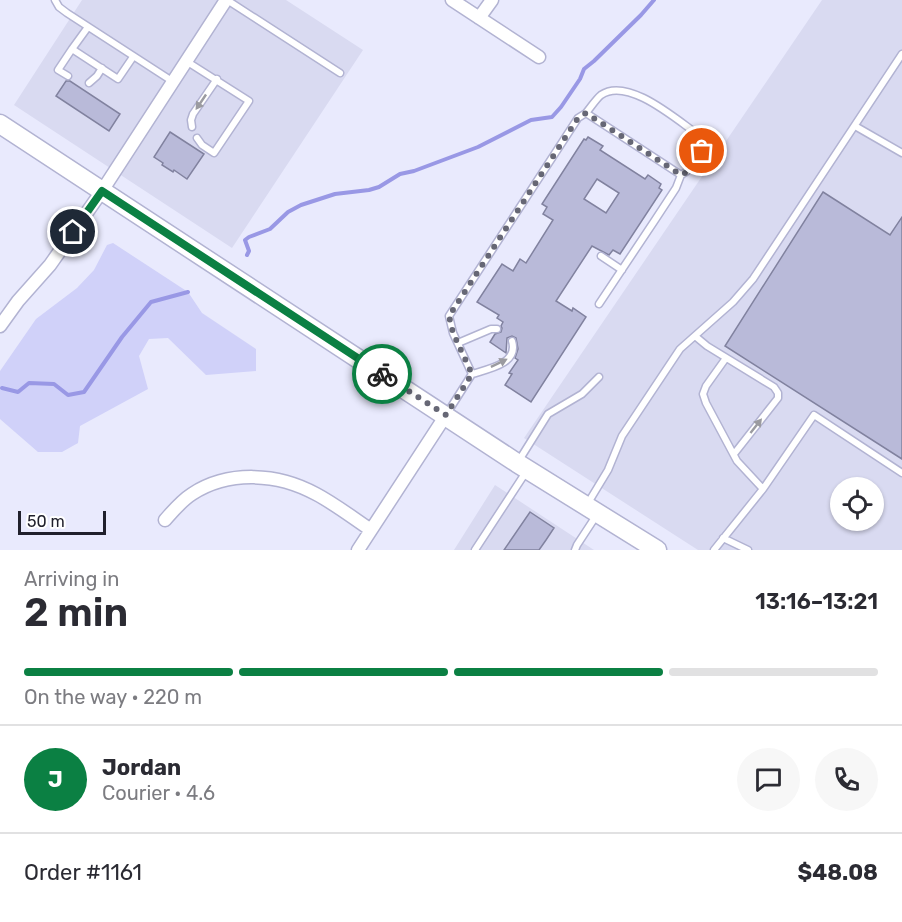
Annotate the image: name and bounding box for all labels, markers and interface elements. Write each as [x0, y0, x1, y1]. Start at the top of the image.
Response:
one-way arrow [196, 94, 207, 111]
pin [676, 125, 727, 176]
icon: bag [685, 134, 718, 167]
pin [47, 206, 98, 257]
icon: home [56, 215, 89, 248]
courier [352, 344, 412, 404]
icon: bike [366, 358, 399, 391]
one-way arrow [490, 359, 508, 369]
one-way arrow [749, 418, 762, 434]
map controls [830, 477, 884, 531]
button: locate [830, 477, 884, 531]
scale bar [18, 508, 106, 536]
text: 50 m [27, 512, 65, 531]
text: Arriving in [24, 567, 119, 591]
text: 13:16–13:21 [755, 588, 878, 615]
text: 2 min [24, 590, 128, 636]
text: On the way · 220 m [24, 685, 202, 709]
button: chat [737, 748, 800, 811]
button: phone [815, 748, 878, 811]
text: Jordan [102, 754, 181, 781]
text: J [48, 766, 63, 793]
text: Courier · 4.6 [102, 781, 215, 805]
text: Order #1161 [24, 859, 142, 886]
text: $48.08 [798, 859, 878, 886]

